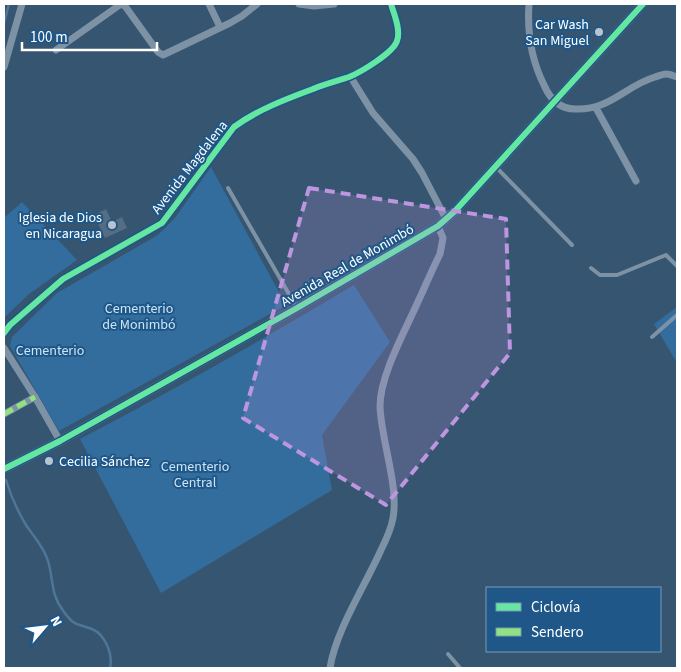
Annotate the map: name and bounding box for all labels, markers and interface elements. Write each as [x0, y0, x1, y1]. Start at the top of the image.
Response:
place label: Car Wash San Miguel [525, 15, 589, 51]
scale bar [22, 20, 158, 52]
marker: Car Wash San Miguel [593, 26, 605, 38]
text: 100 m [30, 27, 68, 48]
street label: Avenida Magdalena [147, 117, 233, 219]
place label: Iglesia de Dios en Nicaragua [19, 208, 102, 244]
marker: Iglesia de Dios en Nicaragua [106, 219, 118, 231]
street label: Avenida Real de Monimbó [277, 219, 418, 312]
park label: Cementerio de Monimbó [102, 299, 176, 335]
park label: Cementerio [16, 341, 84, 361]
place label: Cecilia Sánchez [59, 452, 150, 472]
marker: Cecilia Sánchez [43, 455, 55, 467]
park label: Cementerio Central [161, 457, 229, 493]
legend [486, 587, 661, 652]
text: Ciclovía [531, 597, 580, 618]
north arrow [20, 602, 70, 652]
text: N [45, 613, 67, 630]
text: Sendero [531, 622, 584, 643]

